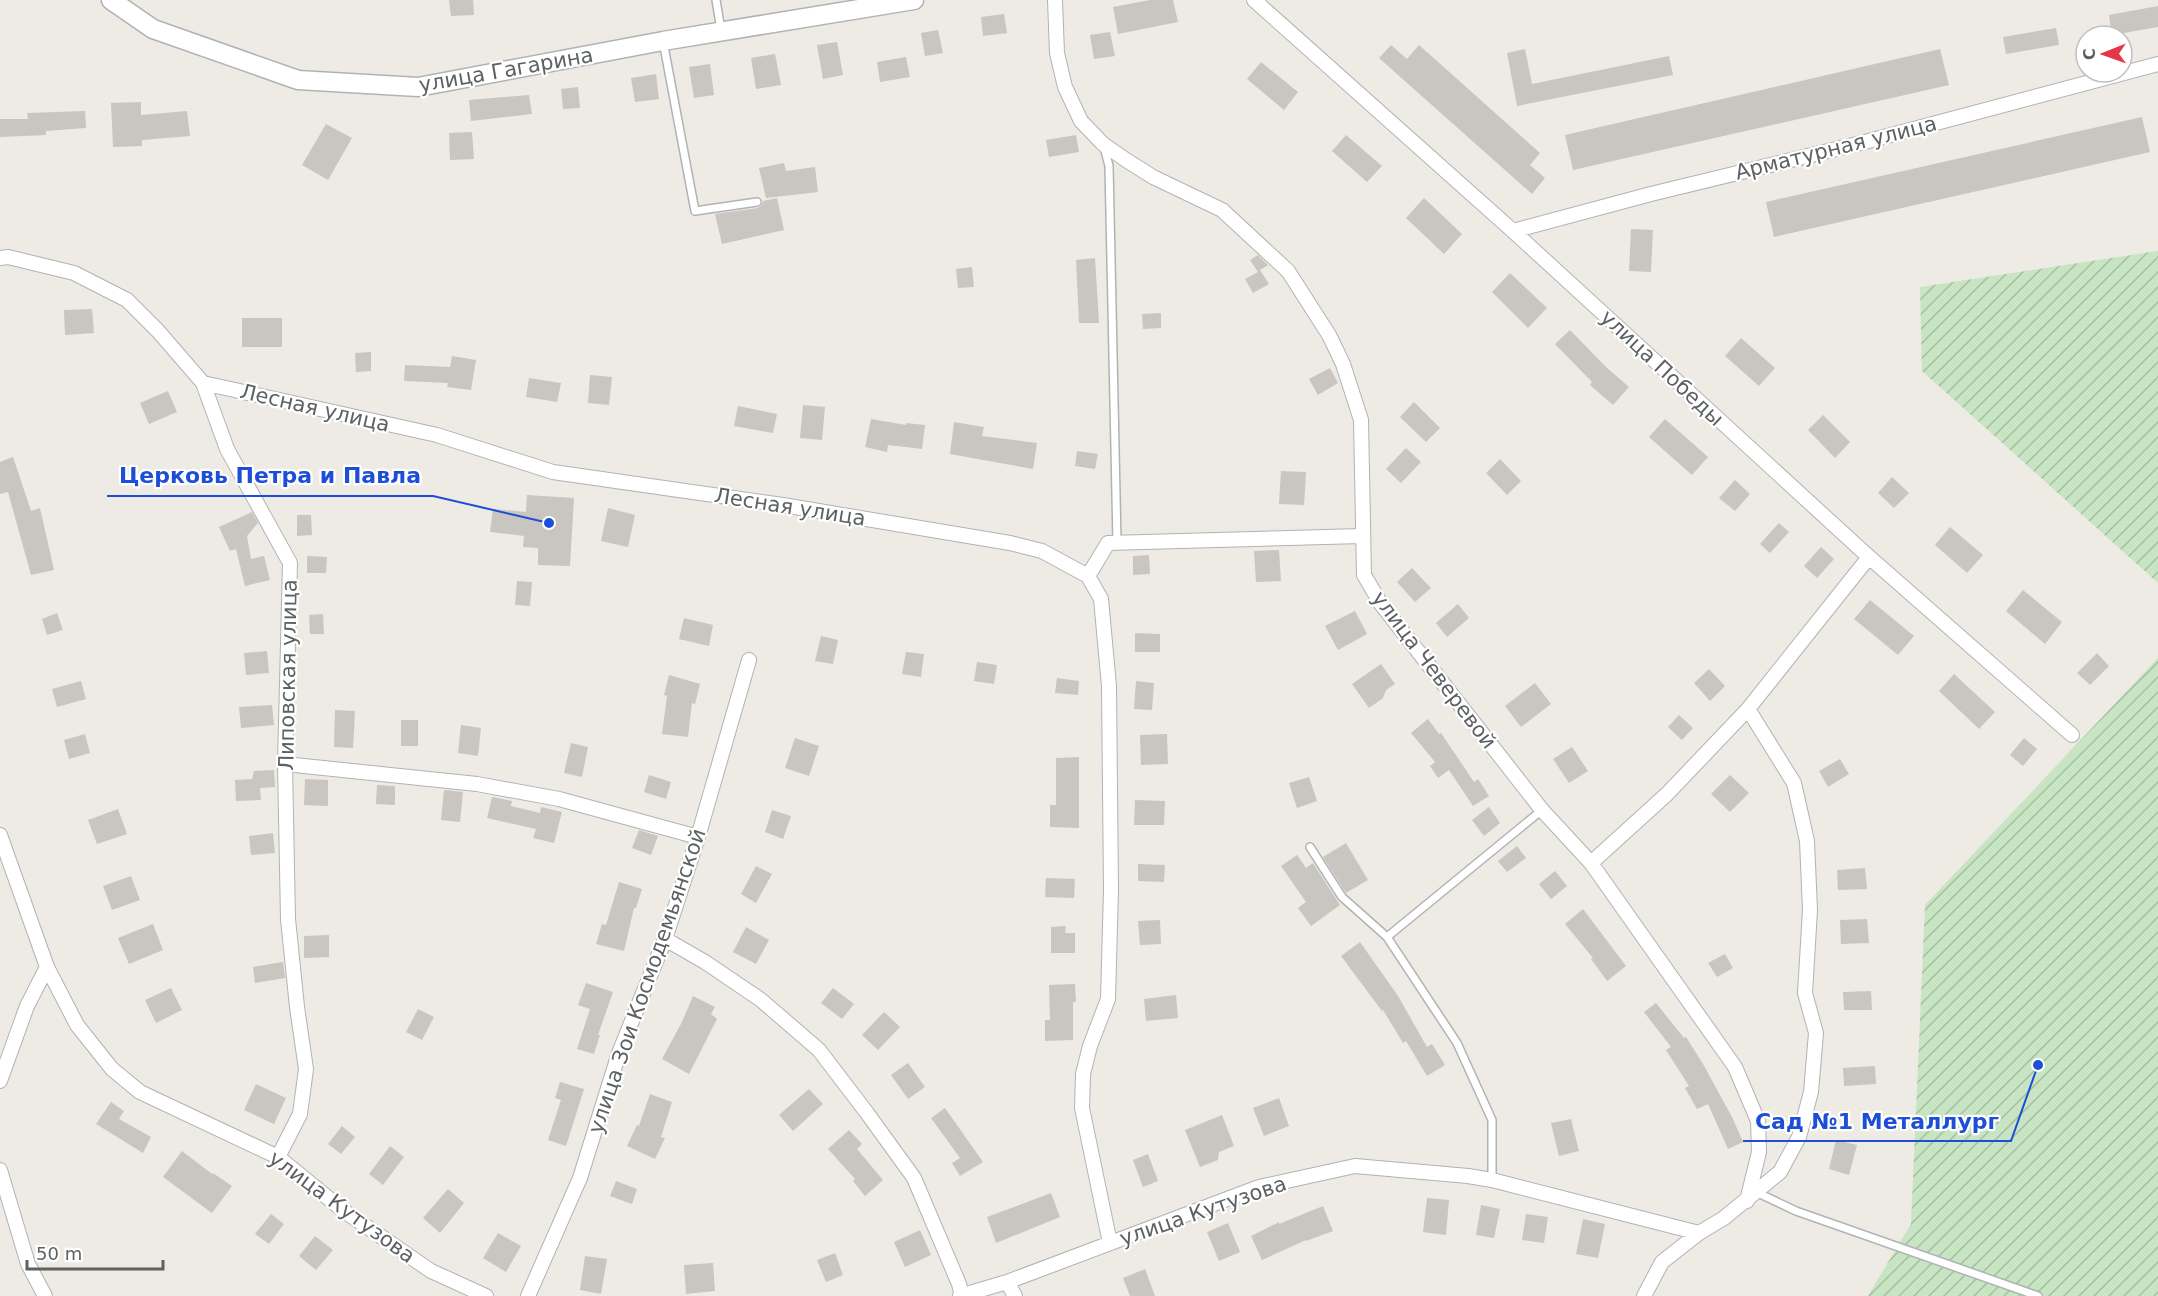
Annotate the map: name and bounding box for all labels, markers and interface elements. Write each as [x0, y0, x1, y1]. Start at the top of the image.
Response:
north arrow [2074, 24, 2134, 84]
street label: улица Гагарина [417, 43, 595, 97]
text: С [2080, 48, 2099, 60]
street label: Арматурная улица [1733, 111, 1939, 185]
street label: улица Победы [1596, 305, 1728, 431]
street label: Лесная улица [238, 379, 392, 437]
callout: Церковь Петра и Павла [107, 456, 433, 496]
text: Церковь Петра и Павла [119, 463, 421, 488]
street label: Лесная улица [713, 483, 867, 531]
street label: Липовская улица [274, 579, 302, 771]
street label: улица Чеверевой [1367, 586, 1501, 754]
street label: улица Зои Космодемьянской [583, 825, 711, 1137]
callout: Сад №1 Металлург [1743, 1101, 2011, 1141]
text: Сад №1 Металлург [1755, 1109, 1999, 1134]
street label: улица Кутузова [264, 1146, 420, 1268]
street label: улица Кутузова [1117, 1171, 1289, 1251]
scale bar [27, 1233, 164, 1271]
text: 50 m [36, 1243, 82, 1264]

